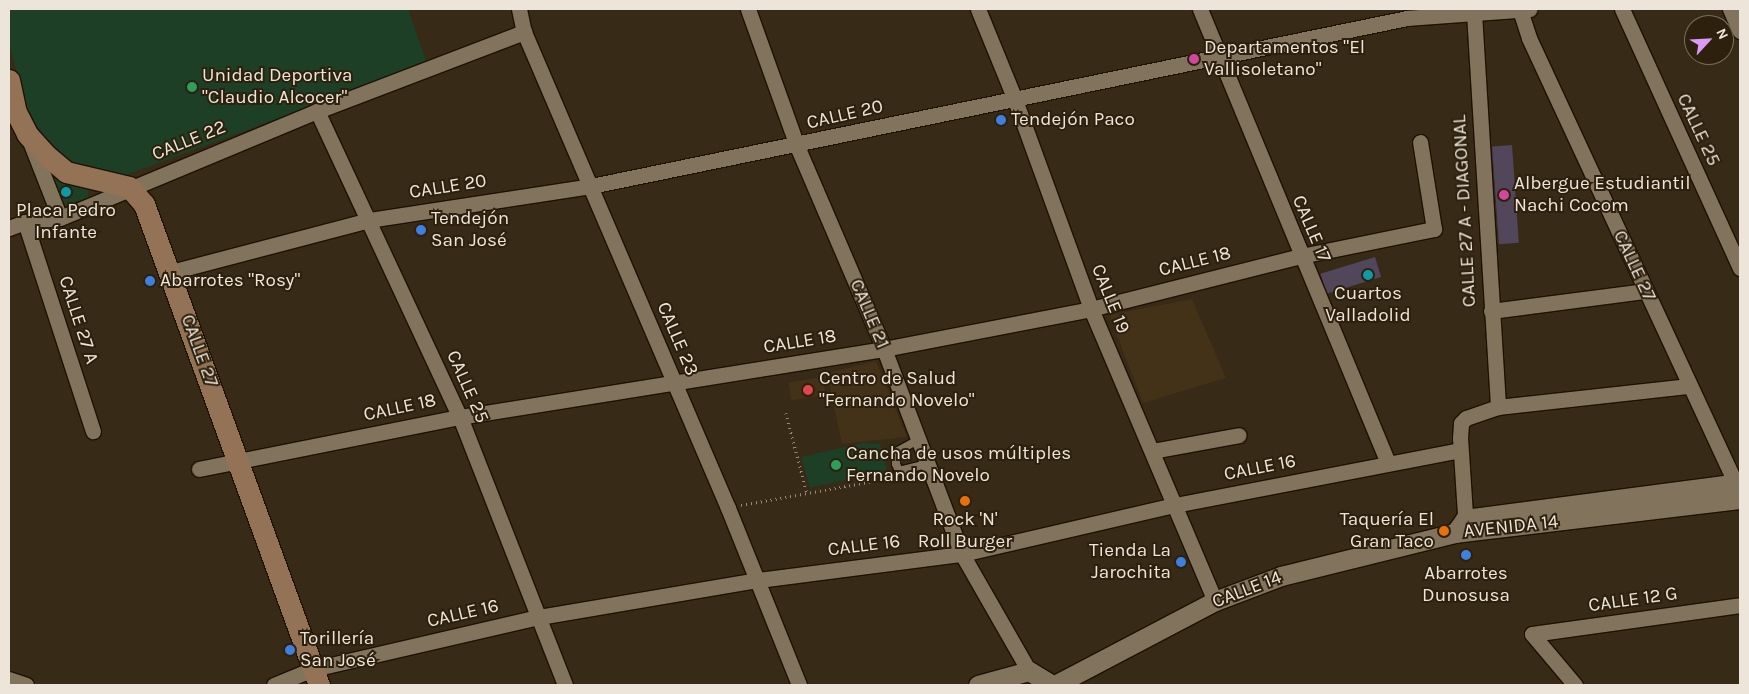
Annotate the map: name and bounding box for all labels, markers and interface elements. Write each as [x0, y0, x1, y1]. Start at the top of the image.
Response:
north arrow [1684, 15, 1734, 65]
text: N [1712, 26, 1732, 42]
place label: Departamentos "El Vallisoletano" [1204, 37, 1365, 81]
marker: Departamentos "El Vallisoletano" [1188, 53, 1200, 65]
place label: Unidad Deportiva "Claudio Alcocer" [202, 65, 352, 109]
marker: Unidad Deportiva "Claudio Alcocer" [186, 81, 198, 93]
street label: CALLE 25 [1671, 90, 1725, 170]
street label: CALLE 20 [805, 95, 885, 135]
place label: Tendejón Paco [1011, 109, 1135, 131]
marker: Tendejón Paco [995, 114, 1007, 126]
street label: CALLE 27 A - DIAGONAL [1449, 114, 1481, 308]
street label: CALLE 22 [149, 116, 229, 166]
street label: CALLE 20 [408, 170, 488, 204]
place label: Albergue Estudiantil Nachi Cocom [1514, 173, 1691, 217]
marker: Placa Pedro Infante [60, 186, 72, 198]
marker: Albergue Estudiantil Nachi Cocom [1498, 189, 1510, 201]
street label: CALLE 17 [1287, 192, 1335, 266]
place label: Placa Pedro Infante [16, 200, 116, 244]
place label: Tendejón San José [431, 208, 509, 252]
marker: Tendejón San José [415, 224, 427, 236]
street label: CALLE 27 [1608, 227, 1660, 305]
street label: CALLE 18 [1157, 242, 1233, 282]
street label: CALLE 19 [1086, 261, 1134, 337]
marker: Cuartos Valladolid [1362, 269, 1374, 281]
place label: Abarrotes "Rosy" [160, 270, 300, 292]
street label: CALLE 27 A [53, 273, 103, 367]
marker: Abarrotes "Rosy" [144, 275, 156, 287]
street label: CALLE 21 [844, 276, 894, 352]
place label: Cuartos Valladolid [1325, 283, 1411, 327]
street label: CALLE 23 [651, 299, 703, 379]
street label: CALLE 27 [175, 312, 223, 390]
street label: CALLE 18 [762, 325, 838, 359]
street label: CALLE 25 [441, 347, 493, 427]
place label: Centro de Salud "Fernando Novelo" [819, 368, 975, 412]
marker: Centro de Salud "Fernando Novelo" [801, 383, 815, 397]
street label: CALLE 18 [362, 389, 438, 427]
place label: Cancha de usos múltiples Fernando Novelo [846, 443, 1071, 487]
street label: CALLE 16 [1222, 450, 1298, 486]
marker: Cancha de usos múltiples Fernando Novelo [830, 459, 842, 471]
marker: Rock 'N' Roll Burger [959, 495, 971, 507]
place label: Rock 'N' Roll Burger [918, 509, 1012, 553]
place label: Taquería El Gran Taco [1340, 509, 1434, 553]
street label: AVENIDA 14 [1463, 511, 1559, 543]
marker: Taquería El Gran Taco [1438, 525, 1450, 537]
street label: CALLE 16 [827, 530, 901, 562]
place label: Tienda La Jarochita [1089, 540, 1171, 584]
marker: Abarrotes Dunosusa [1460, 549, 1472, 561]
marker: Tienda La Jarochita [1175, 556, 1187, 568]
place label: Abarrotes Dunosusa [1422, 563, 1510, 607]
street label: CALLE 14 [1209, 566, 1285, 614]
street label: CALLE 12 G [1587, 582, 1679, 618]
street label: CALLE 16 [425, 595, 501, 633]
place label: Torillería San José [300, 628, 376, 672]
marker: Torillería San José [284, 644, 296, 656]

